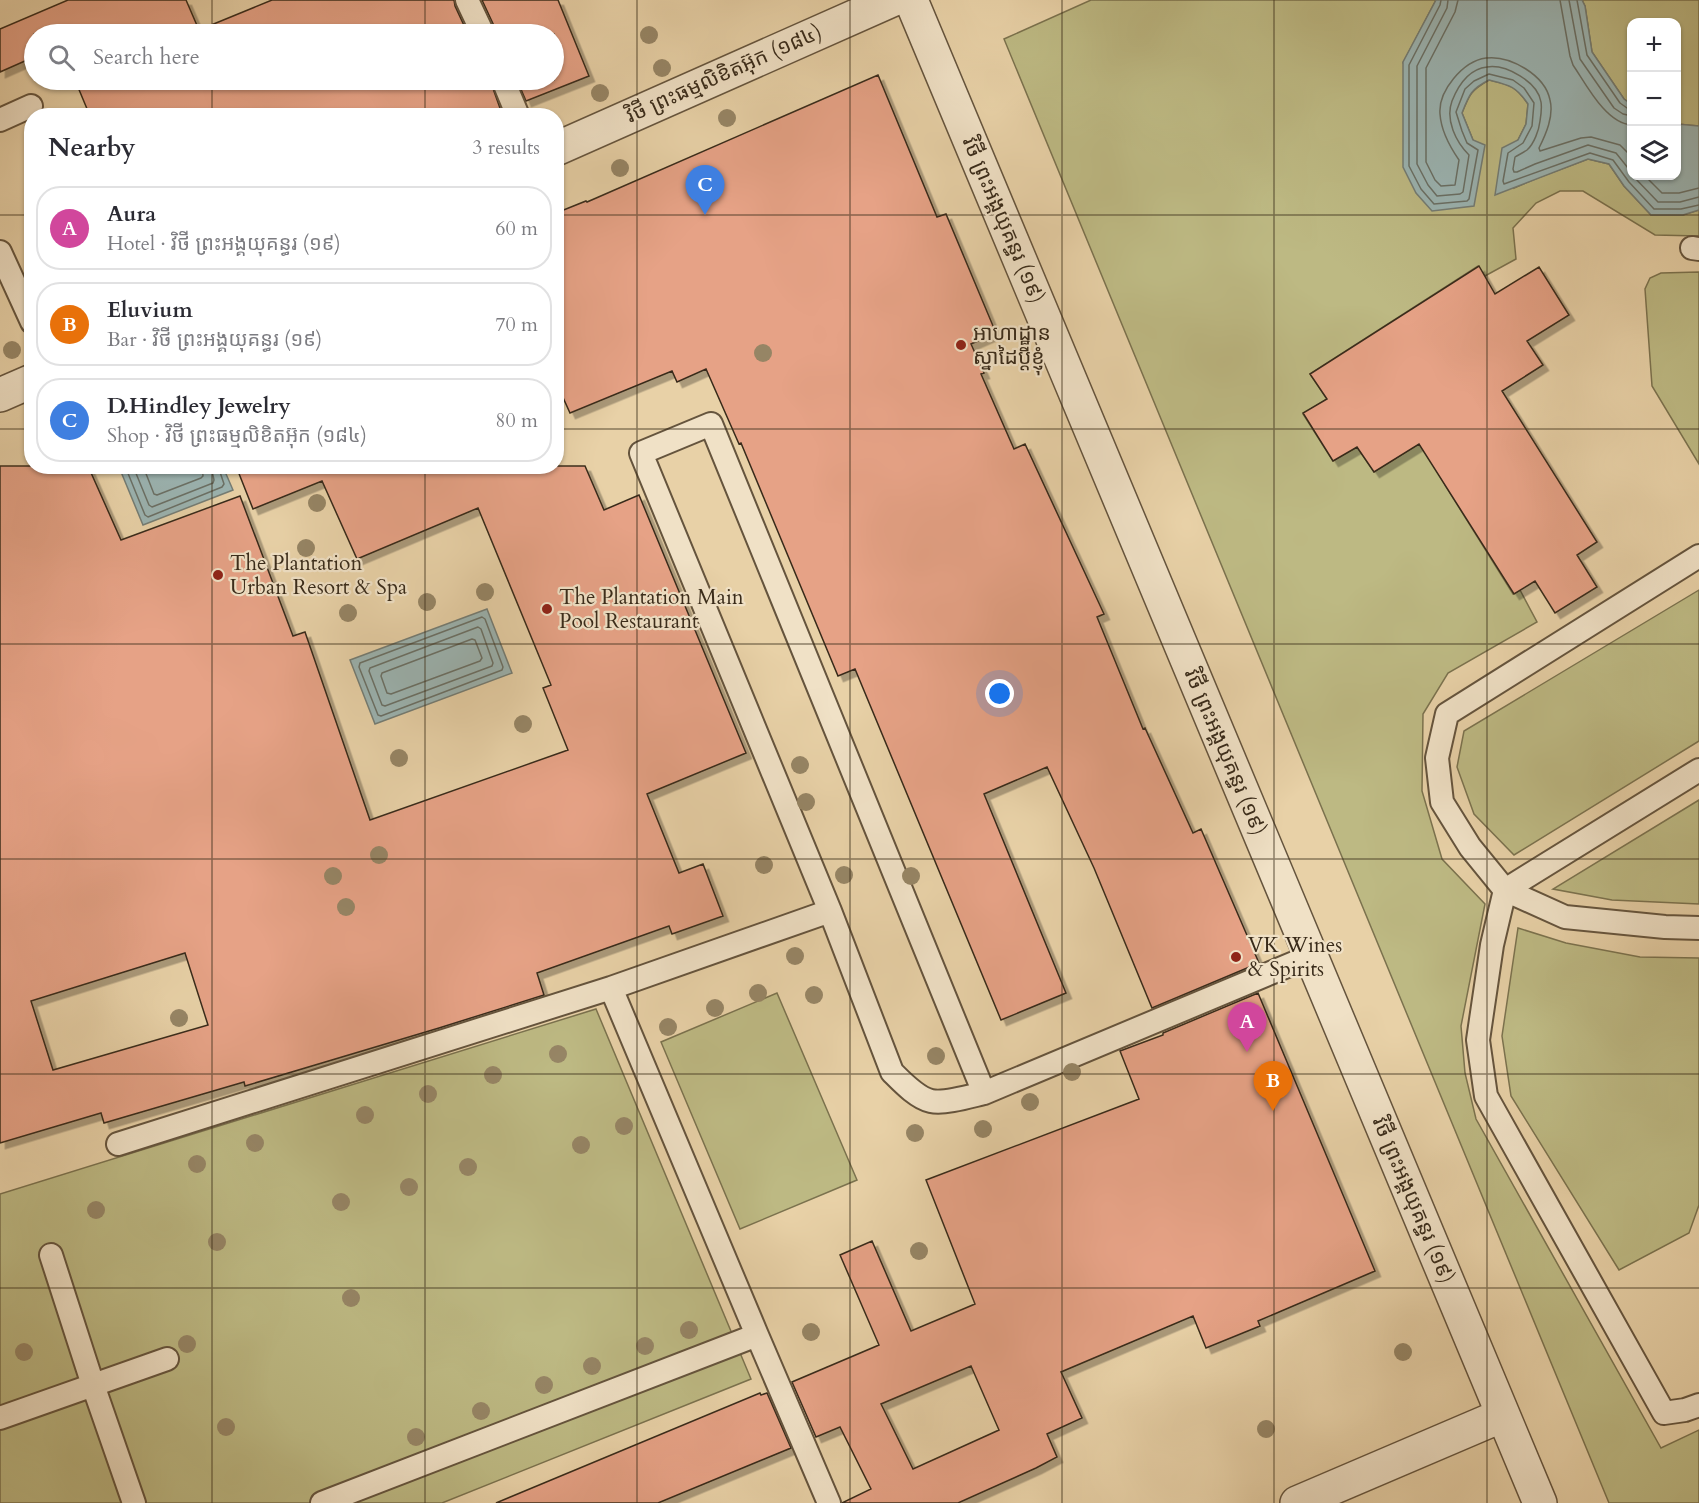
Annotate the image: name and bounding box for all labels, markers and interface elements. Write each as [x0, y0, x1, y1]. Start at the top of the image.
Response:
street label: វិថី ព្រះធម្មលិខិតអ៊ុក (១៨៤) [621, 18, 827, 131]
map controls [1627, 18, 1681, 180]
button: + [1627, 18, 1681, 72]
search box [24, 24, 564, 90]
icon: search [45, 41, 78, 74]
text: Search here [93, 42, 200, 72]
button: − [1627, 72, 1681, 126]
button: layers [1627, 126, 1681, 180]
text: Nearby [48, 130, 136, 165]
street label: វិថី ព្រះអង្គយុគន្ធរ (១៩) [955, 132, 1051, 308]
text: 3 results [472, 134, 540, 161]
pin: C [686, 166, 724, 215]
text: Aura [107, 199, 156, 229]
text: A [62, 215, 77, 242]
text: 60 m [495, 215, 538, 242]
text: Hotel · វិថី ព្រះអង្គយុគន្ធរ (១៩) [107, 230, 341, 257]
text: Eluvium [107, 295, 193, 325]
text: B [62, 311, 77, 338]
text: 70 m [495, 311, 538, 338]
place label: អាហាដ្ឋាន ស្នាដៃប្ដីខ្ញុំ [973, 319, 1051, 375]
text: Bar · វិថី ព្រះអង្គយុគន្ធរ (១៩) [107, 326, 322, 353]
marker: អាហាដ្ឋាន ស្នាដៃប្ដីខ្ញុំ [954, 338, 968, 352]
text: D.Hindley Jewelry [107, 391, 291, 421]
text: C [62, 407, 77, 434]
text: 80 m [495, 407, 538, 434]
text: Shop · វិថី ព្រះធម្មលិខិតអ៊ុក (១៨៤) [107, 422, 367, 449]
place label: The Plantation Urban Resort & Spa [230, 549, 407, 602]
marker: The Plantation Urban Resort & Spa [211, 568, 225, 582]
place label: The Plantation Main Pool Restaurant [559, 583, 744, 636]
marker: The Plantation Main Pool Restaurant [540, 602, 554, 616]
street label: វិថី ព្រះអង្គយុគន្ធរ (១៩) [1177, 664, 1273, 840]
your location [985, 679, 1014, 708]
place label: VK Wines & Spirits [1248, 931, 1342, 984]
marker: VK Wines & Spirits [1229, 950, 1243, 964]
pin: A [1228, 1002, 1266, 1052]
pin: B [1254, 1062, 1292, 1111]
street label: វិថី ព្រះអង្គយុគន្ធរ (១៩) [1365, 1112, 1461, 1288]

